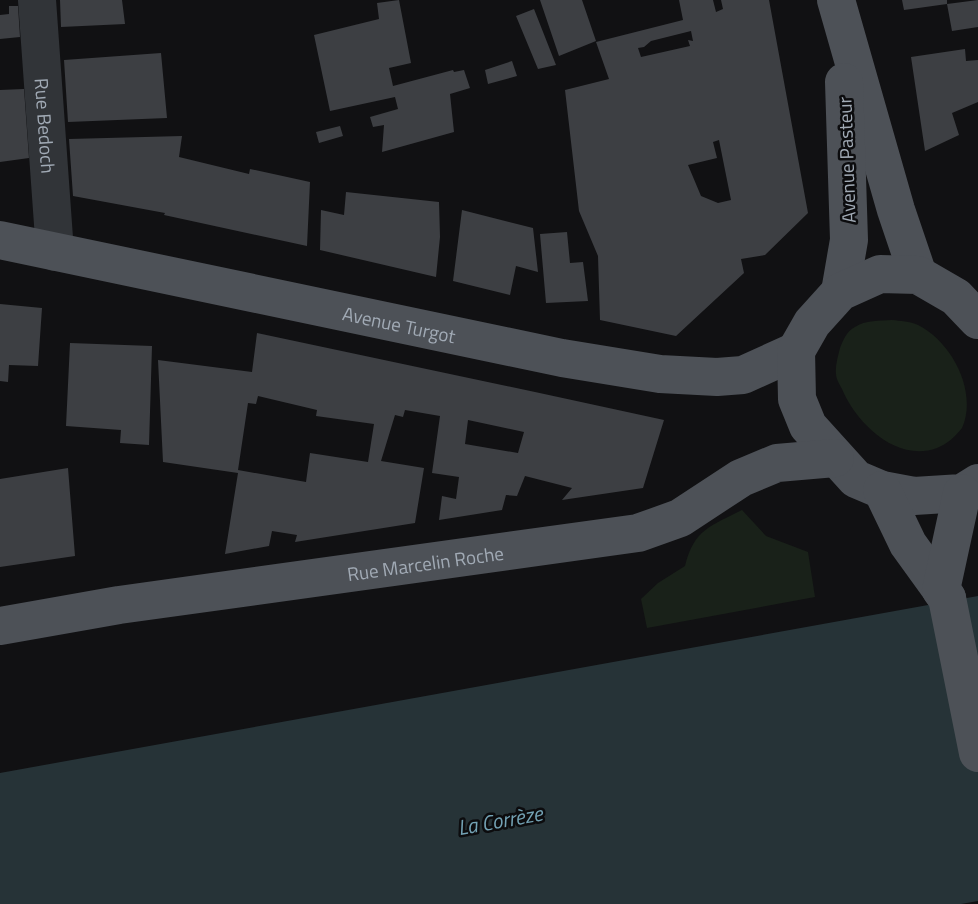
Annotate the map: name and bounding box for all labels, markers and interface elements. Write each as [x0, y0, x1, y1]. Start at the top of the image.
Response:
street label: Rue Bedoch [28, 77, 64, 174]
street label: Avenue Pasteur [829, 96, 863, 224]
street label: Avenue Turgot [340, 298, 459, 350]
street label: Rue Marcelin Roche [345, 537, 505, 588]
water label: La Corrèze [455, 797, 546, 843]

